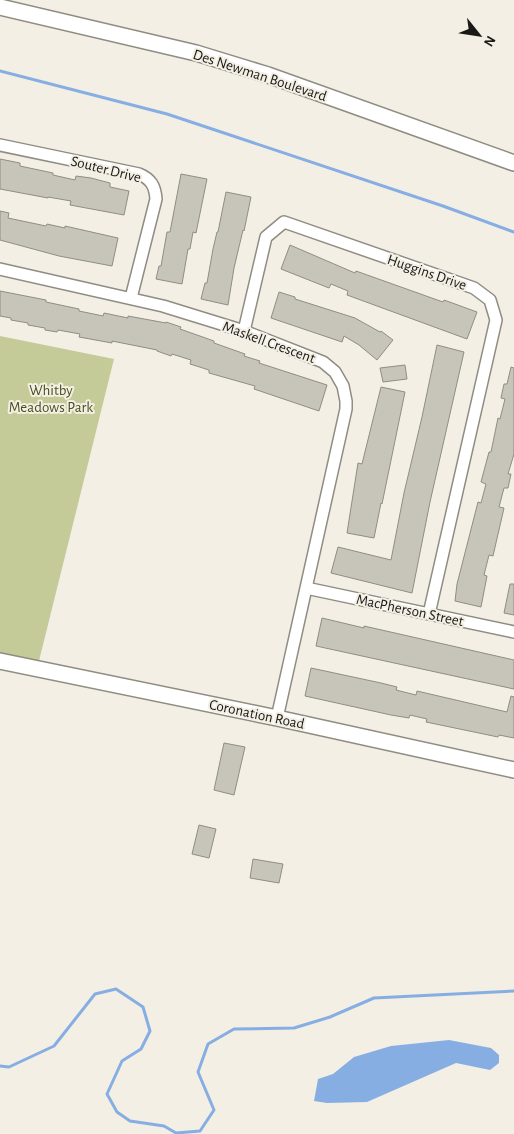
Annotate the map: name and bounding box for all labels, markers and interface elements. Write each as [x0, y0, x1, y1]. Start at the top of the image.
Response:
north arrow [454, 10, 504, 60]
text: N [481, 33, 498, 49]
street label: Des Newman Boulevard [191, 47, 329, 104]
street label: Souter Drive [69, 154, 143, 185]
street label: Huggins Drive [385, 252, 469, 293]
street label: Maskell Crescent [220, 319, 317, 366]
park label: Whitby Meadows Park [9, 383, 93, 415]
street label: MacPherson Street [355, 592, 465, 629]
street label: Coronation Road [208, 697, 306, 732]

